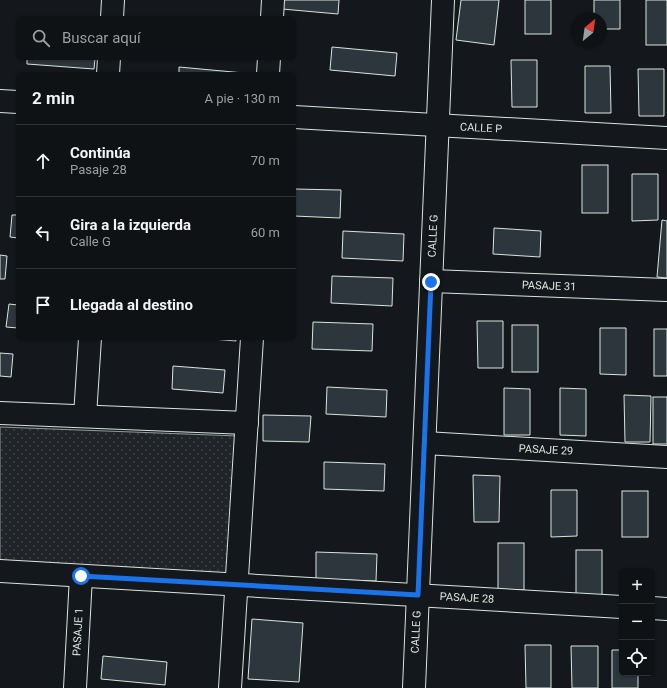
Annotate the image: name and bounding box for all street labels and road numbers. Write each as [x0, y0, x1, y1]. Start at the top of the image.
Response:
street label: CALLE P [460, 120, 502, 136]
street label: CALLE G [425, 214, 441, 258]
street label: PASAJE 31 [522, 279, 576, 293]
street label: PASAJE 29 [518, 442, 574, 458]
street label: PASAJE 28 [439, 590, 495, 606]
street label: PASAJE 1 [70, 608, 86, 656]
street label: CALLE G [408, 610, 424, 654]

